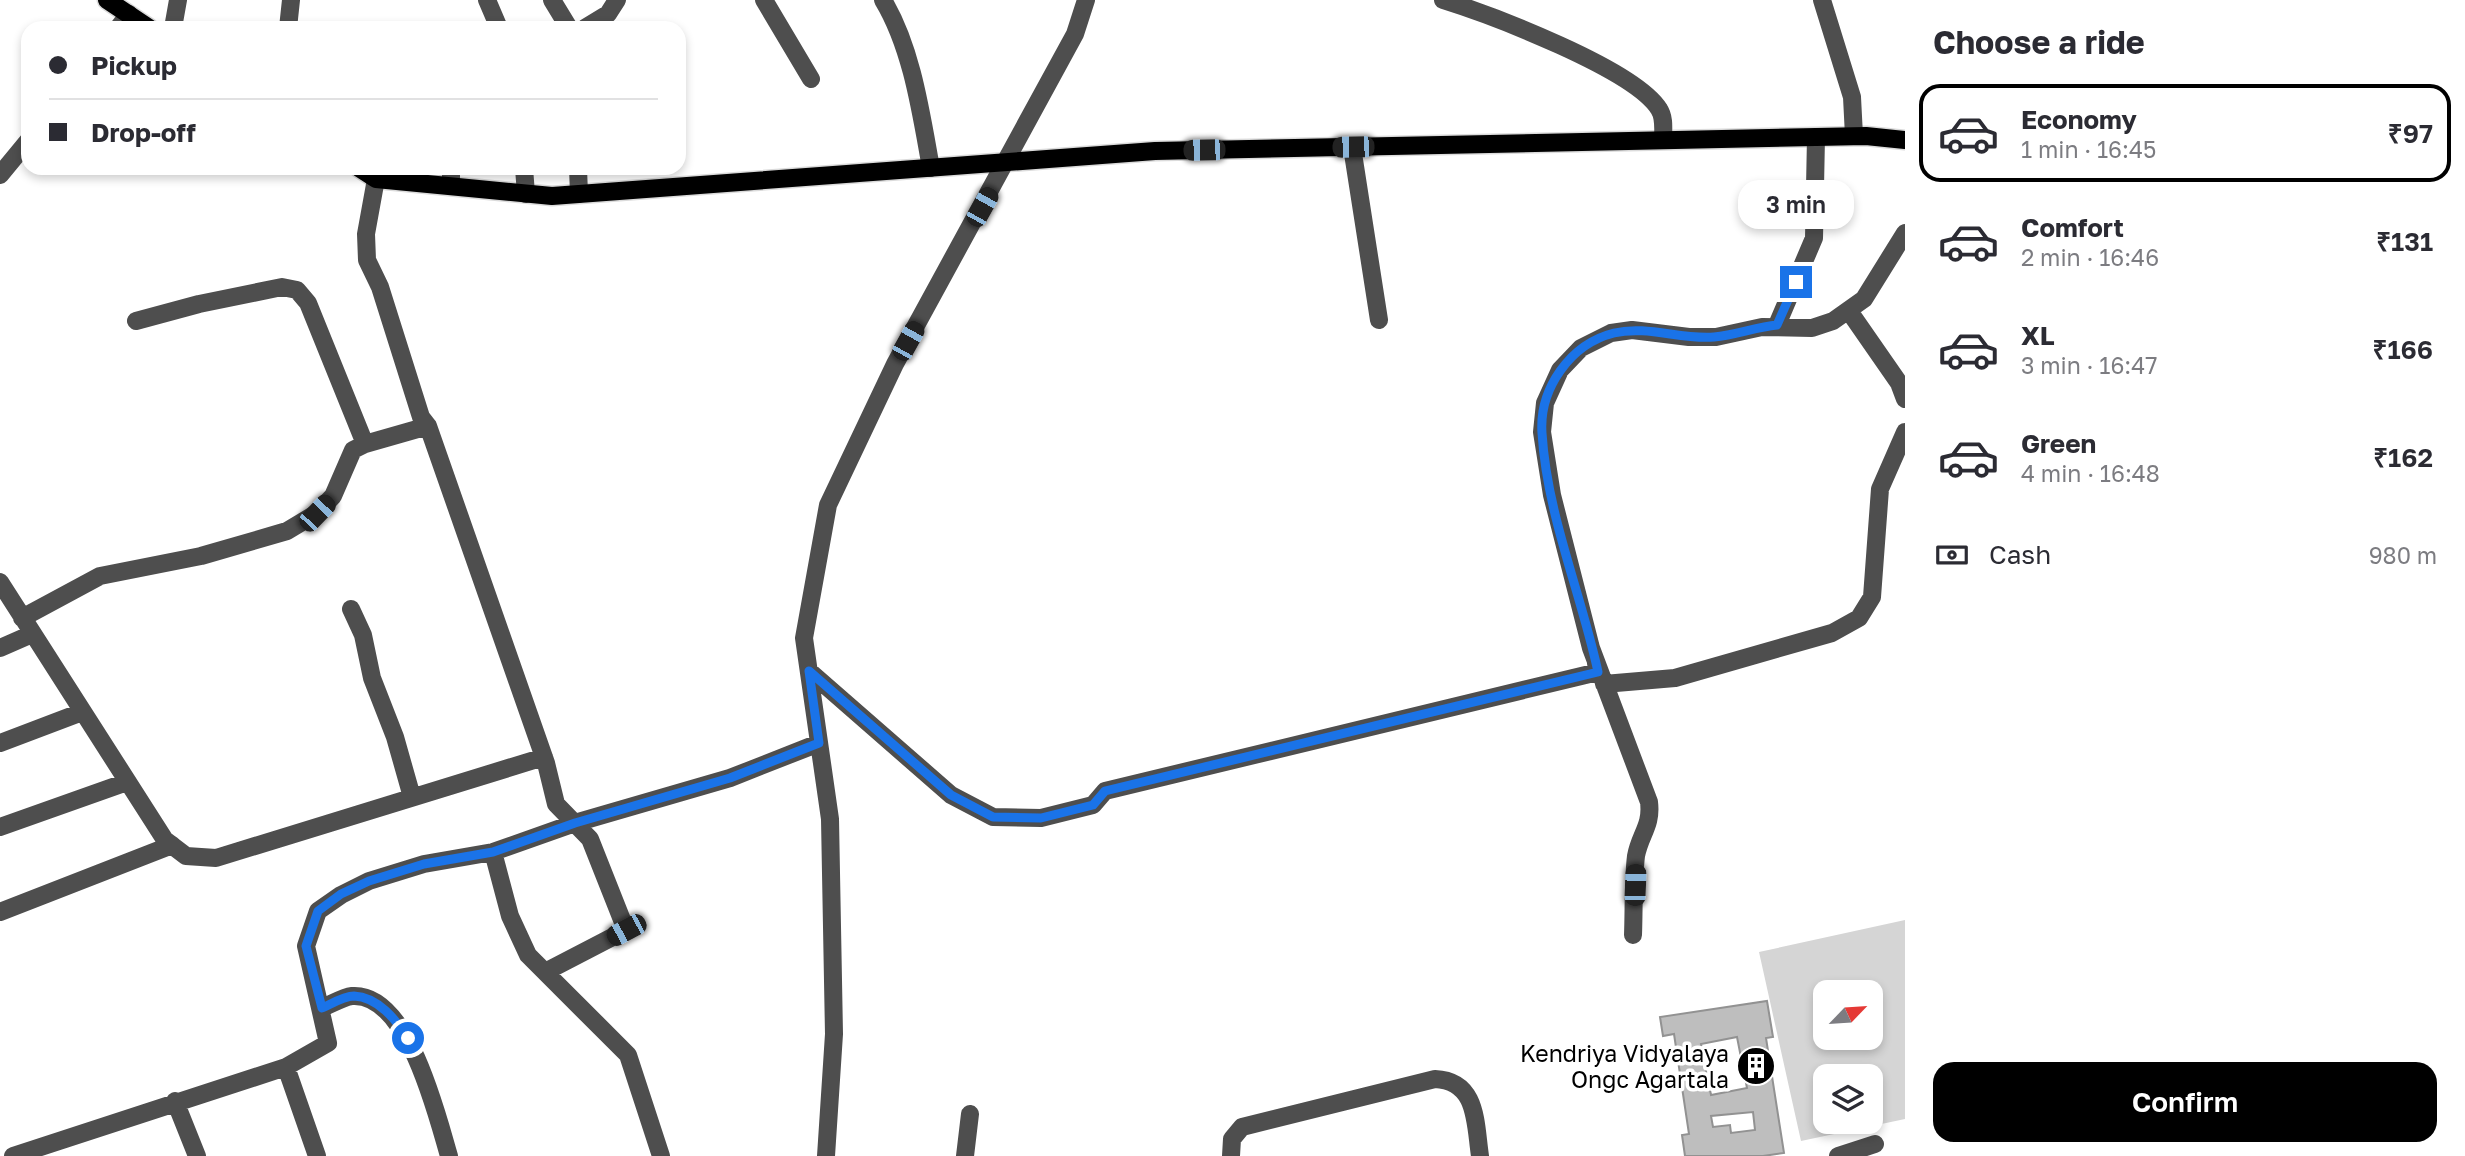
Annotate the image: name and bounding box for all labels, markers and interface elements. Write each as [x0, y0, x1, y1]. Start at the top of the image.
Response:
text: Choose a ride [1933, 23, 2145, 61]
text: Pickup [91, 50, 177, 81]
icon: car [1937, 102, 2000, 165]
text: Economy [2021, 104, 2137, 135]
text: Drop-off [91, 117, 196, 148]
text: ₹97 [2388, 118, 2433, 149]
text: 1 min · 16:45 [2021, 135, 2156, 163]
car [1332, 136, 1375, 158]
car [1183, 139, 1226, 161]
callout: 3 min [1738, 180, 1854, 230]
car [963, 184, 1002, 230]
text: 3 min [1766, 190, 1826, 218]
icon: car [1937, 210, 2000, 273]
text: Comfort [2021, 212, 2124, 243]
text: ₹131 [2376, 226, 2433, 257]
text: 2 min · 16:46 [2021, 243, 2159, 271]
route end [1780, 266, 1812, 298]
car [889, 318, 928, 364]
icon: car [1937, 318, 2000, 381]
text: XL [2021, 320, 2055, 351]
text: ₹166 [2373, 334, 2433, 365]
text: 3 min · 16:47 [2021, 351, 2157, 379]
icon: car [1937, 426, 2000, 489]
text: Green [2021, 428, 2096, 459]
text: ₹162 [2373, 442, 2433, 473]
text: 4 min · 16:48 [2021, 459, 2160, 487]
car [295, 491, 340, 535]
icon: cash [1933, 536, 1971, 574]
text: Cash [1989, 539, 2051, 570]
text: 980 m [2369, 541, 2437, 569]
car [1624, 864, 1647, 906]
car [603, 911, 650, 949]
north arrow [1813, 980, 1883, 1050]
map controls [1813, 980, 1883, 1134]
route start [392, 1022, 424, 1054]
place label: Kendriya Vidyalaya Ongc Agartala [1520, 1039, 1729, 1093]
building icon: Kendriya Vidyalaya Ongc Agartala [1735, 1045, 1777, 1087]
button: Confirm [1933, 1062, 2437, 1142]
button: layers [1813, 1064, 1883, 1134]

